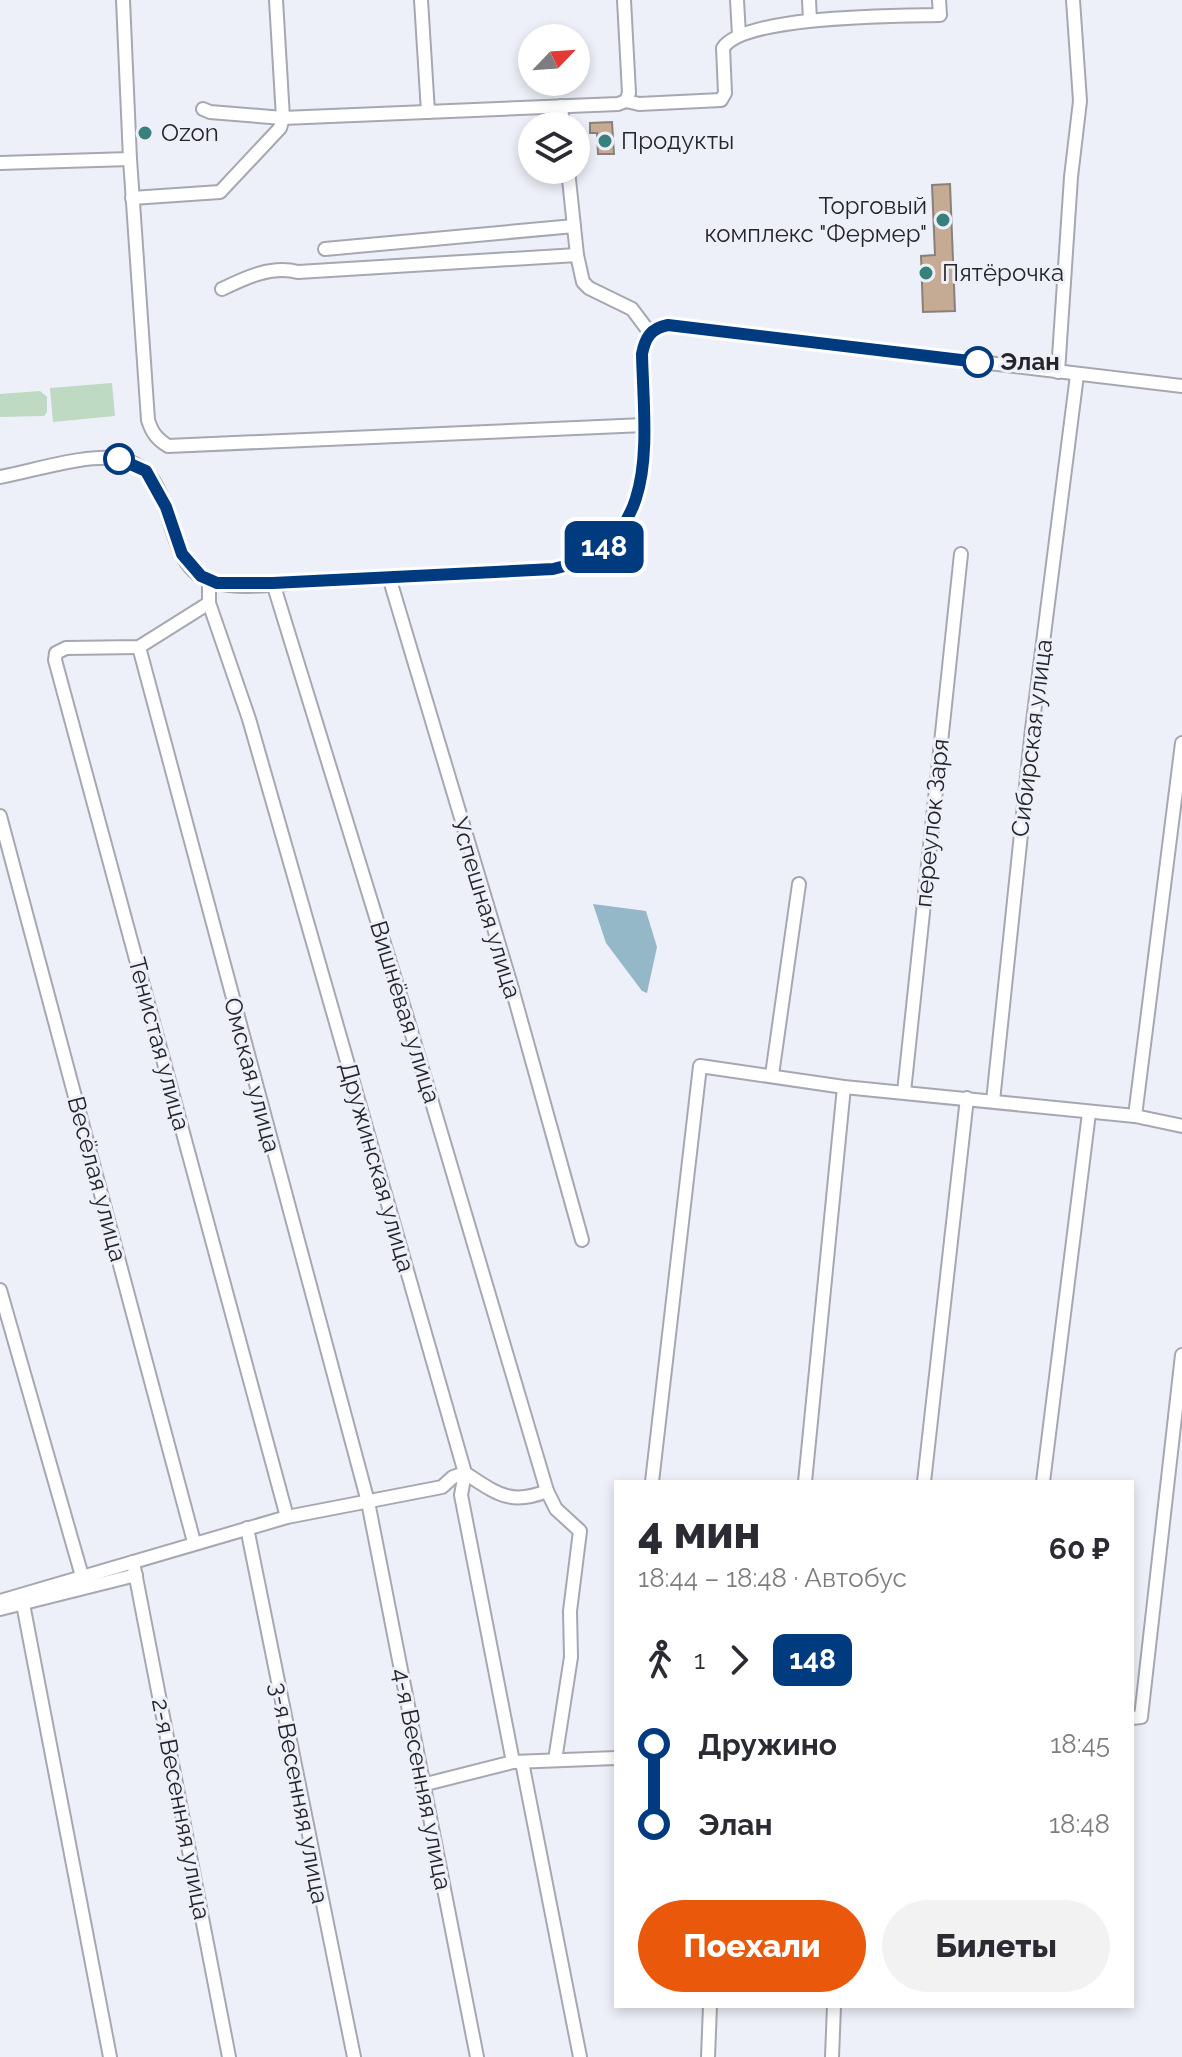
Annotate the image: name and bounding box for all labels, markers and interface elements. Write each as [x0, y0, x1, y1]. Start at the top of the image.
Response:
north arrow [518, 24, 590, 96]
map controls [518, 24, 590, 184]
button: layers [518, 112, 590, 184]
place label: Ozon [161, 118, 219, 147]
marker: Ozon [136, 124, 154, 142]
place label: Продукты [621, 126, 734, 155]
marker: Продукты [596, 132, 614, 150]
place label: Торговый комплекс "Фермер" [704, 191, 927, 248]
marker: Торговый комплекс "Фермер" [934, 211, 952, 229]
place label: Пятёрочка [942, 258, 1064, 287]
marker: Пятёрочка [917, 264, 935, 282]
marker: Элан [963, 347, 993, 377]
place label: Элан [1000, 347, 1060, 376]
unlabelled marker [104, 444, 134, 474]
line badge: 148 [558, 521, 650, 573]
text: 148 [581, 530, 627, 563]
street label: Сибирская улица [1005, 637, 1058, 838]
street label: переулок Заря [908, 737, 955, 909]
street label: Успешная улица [445, 814, 528, 1002]
street label: Вишнёвая улица [364, 917, 447, 1107]
street label: Тенистая улица [122, 954, 196, 1133]
street label: Омская улица [218, 994, 287, 1156]
street label: Дружинская улица [334, 1059, 421, 1275]
street label: Весёлая улица [62, 1093, 133, 1265]
text: 4 мин [638, 1507, 760, 1558]
text: 60 ₽ [1049, 1531, 1110, 1566]
text: 18:44 – 18:48 · Автобус [638, 1563, 907, 1593]
icon: walk [638, 1638, 682, 1682]
icon: forward [717, 1638, 761, 1682]
text: 148 [789, 1643, 836, 1676]
text: 1 [694, 1645, 705, 1675]
street label: 4-я Весенняя улица [387, 1666, 458, 1892]
street label: 3-я Весенняя улица [264, 1680, 335, 1906]
street label: 2-я Весенняя улица [146, 1696, 217, 1922]
text: Дружино [698, 1727, 837, 1762]
text: 18:45 [1050, 1729, 1110, 1759]
text: Элан [698, 1807, 773, 1842]
text: 18:48 [1049, 1809, 1110, 1839]
button: Поехали [638, 1900, 866, 1992]
button: Билеты [882, 1900, 1110, 1992]

